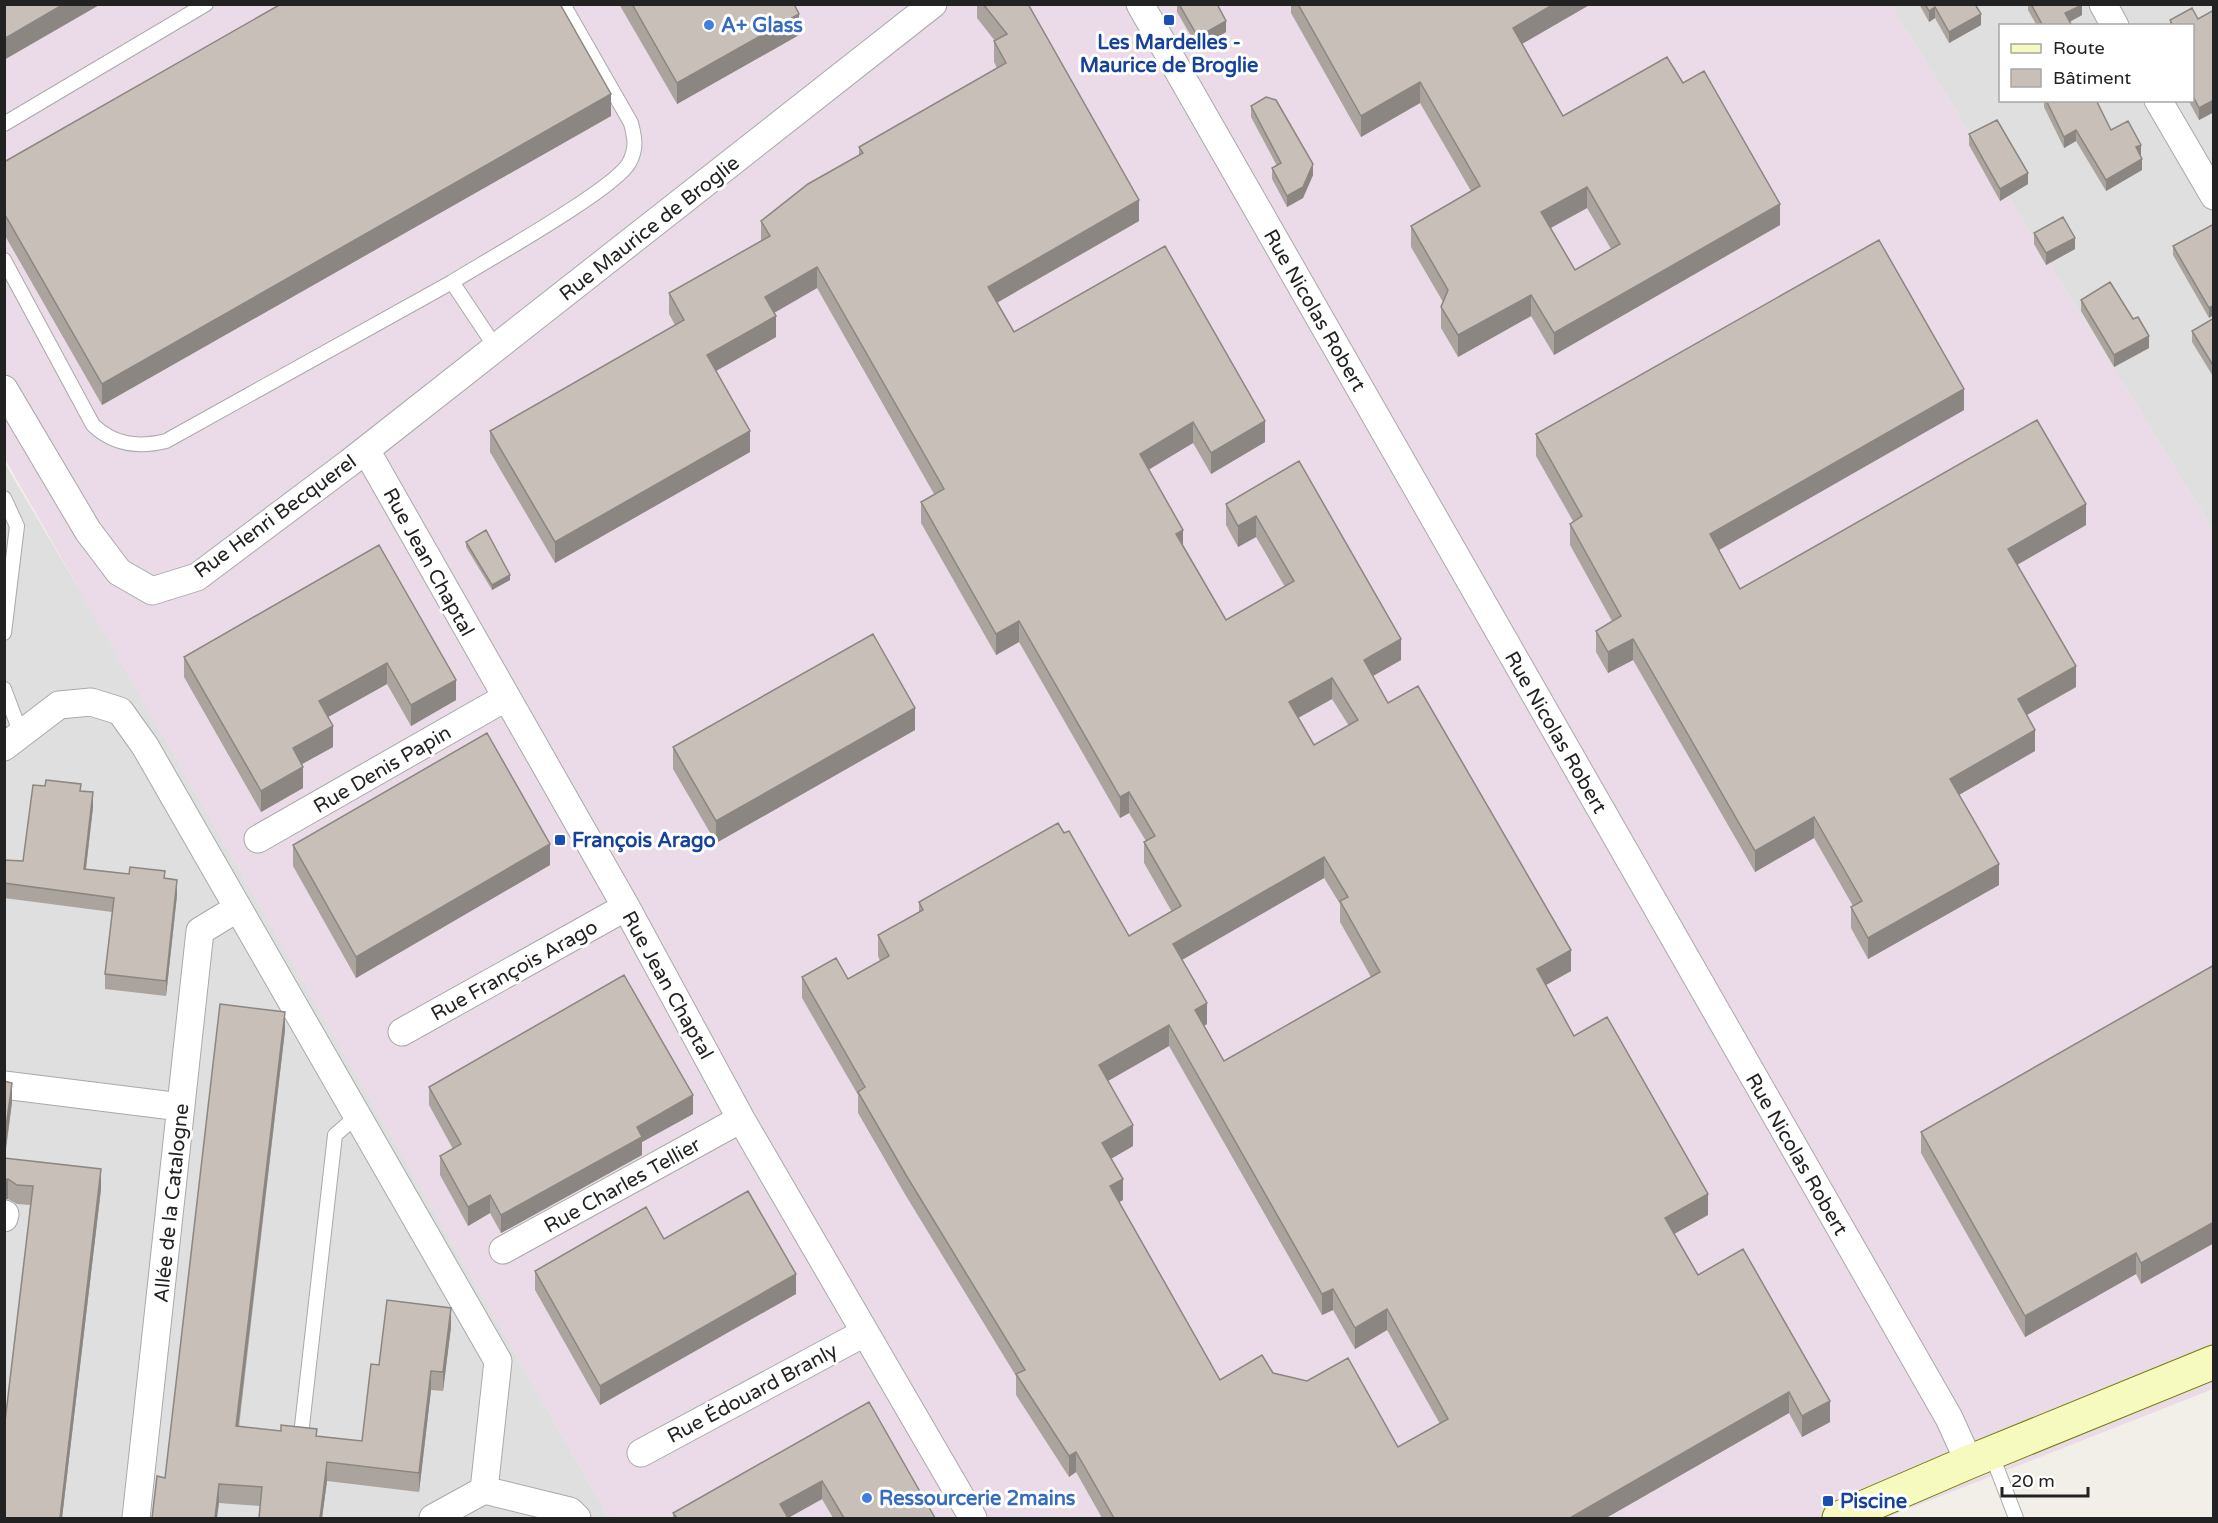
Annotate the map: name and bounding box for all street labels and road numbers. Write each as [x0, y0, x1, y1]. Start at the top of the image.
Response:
street label: Rue Maurice de Broglie [555, 151, 744, 306]
street label: Rue Nicolas Robert [1258, 225, 1370, 396]
street label: Rue Henri Becquerel [190, 450, 361, 584]
street label: Rue Jean Chaptal [377, 484, 479, 641]
street label: Rue Nicolas Robert [1499, 647, 1611, 818]
street label: Rue Denis Papin [309, 721, 456, 819]
street label: Rue Jean Chaptal [616, 907, 718, 1064]
street label: Rue François Arago [427, 915, 602, 1027]
street label: Rue Nicolas Robert [1740, 1069, 1852, 1240]
street label: Allée de la Catalogne [150, 1102, 194, 1304]
street label: Rue Charles Tellier [540, 1133, 705, 1239]
street label: Rue Édouard Branly [663, 1338, 842, 1449]

